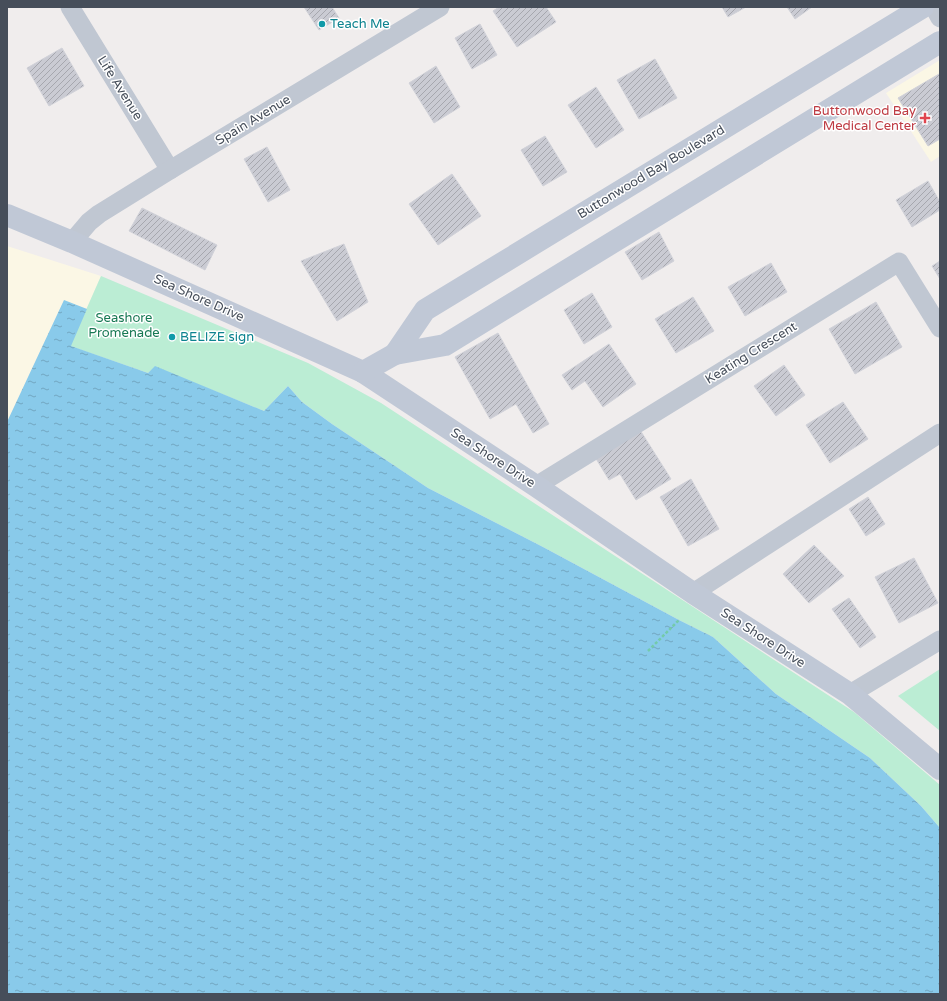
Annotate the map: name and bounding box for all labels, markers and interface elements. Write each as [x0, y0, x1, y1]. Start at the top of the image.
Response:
place label: Teach Me [330, 16, 390, 32]
marker: Teach Me [317, 19, 327, 29]
street label: Life Avenue [94, 53, 146, 123]
street label: Spain Avenue [213, 91, 293, 149]
place label: Buttonwood Bay Medical Center [813, 103, 916, 134]
marker: Buttonwood Bay Medical Center [919, 112, 931, 124]
street label: Buttonwood Bay Boulevard [574, 122, 728, 222]
street label: Sea Shore Drive [151, 271, 247, 325]
park label: Seashore Promenade [88, 310, 160, 341]
street label: Keating Crescent [702, 318, 800, 388]
place label: BELIZE sign [180, 329, 254, 345]
marker: BELIZE sign [167, 332, 177, 342]
street label: Sea Shore Drive [448, 425, 538, 491]
street label: Sea Shore Drive [718, 605, 808, 671]

